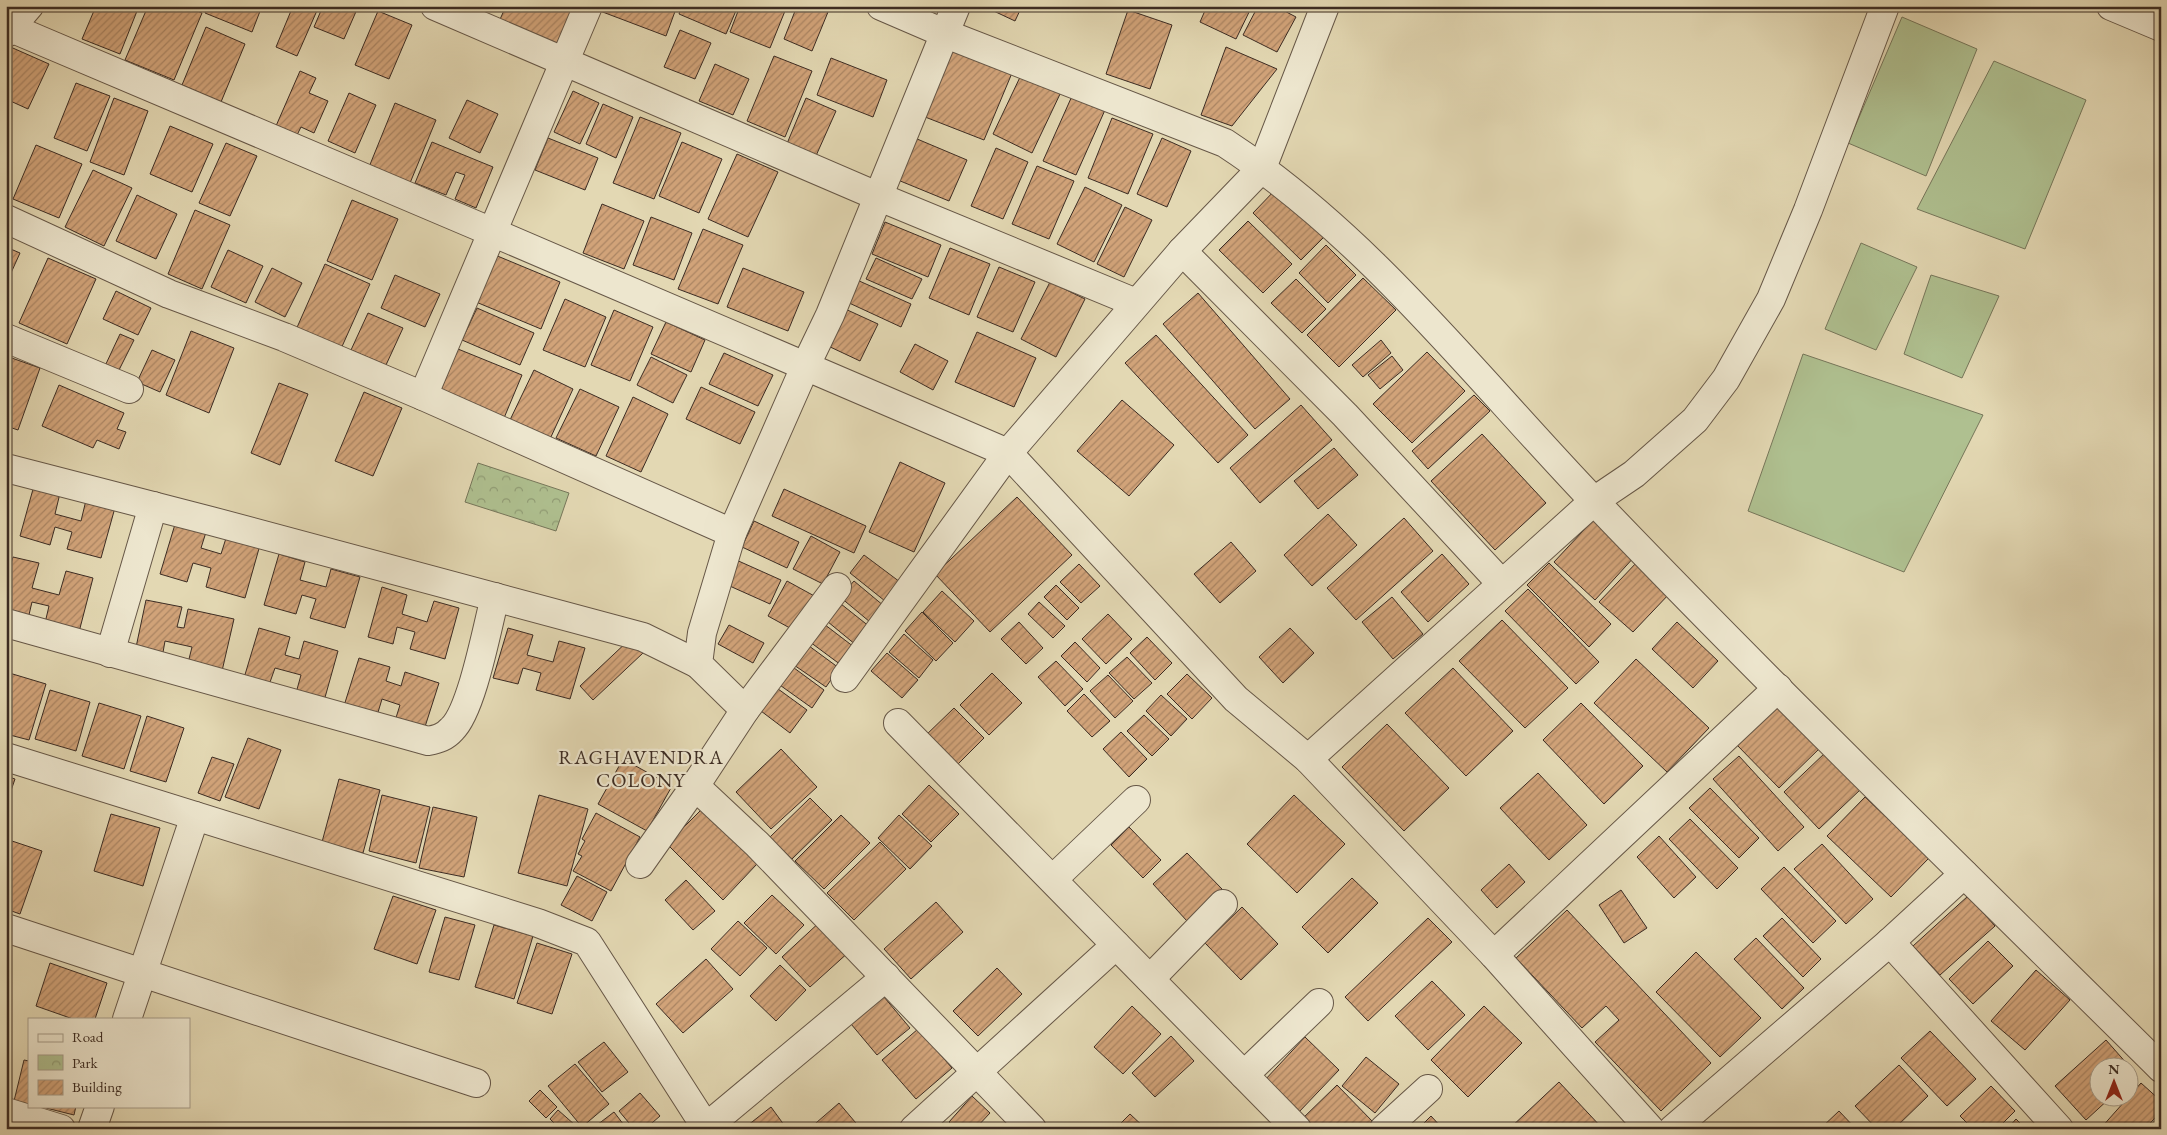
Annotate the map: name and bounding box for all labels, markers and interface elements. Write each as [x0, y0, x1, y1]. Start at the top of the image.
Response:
district label: RAGHAVENDRA COLONY [558, 744, 724, 793]
legend [28, 1018, 190, 1108]
text: Road [72, 1027, 104, 1046]
text: Park [72, 1053, 99, 1072]
north arrow [2090, 1058, 2140, 1108]
text: N [2108, 1060, 2120, 1078]
text: Building [72, 1077, 122, 1096]

